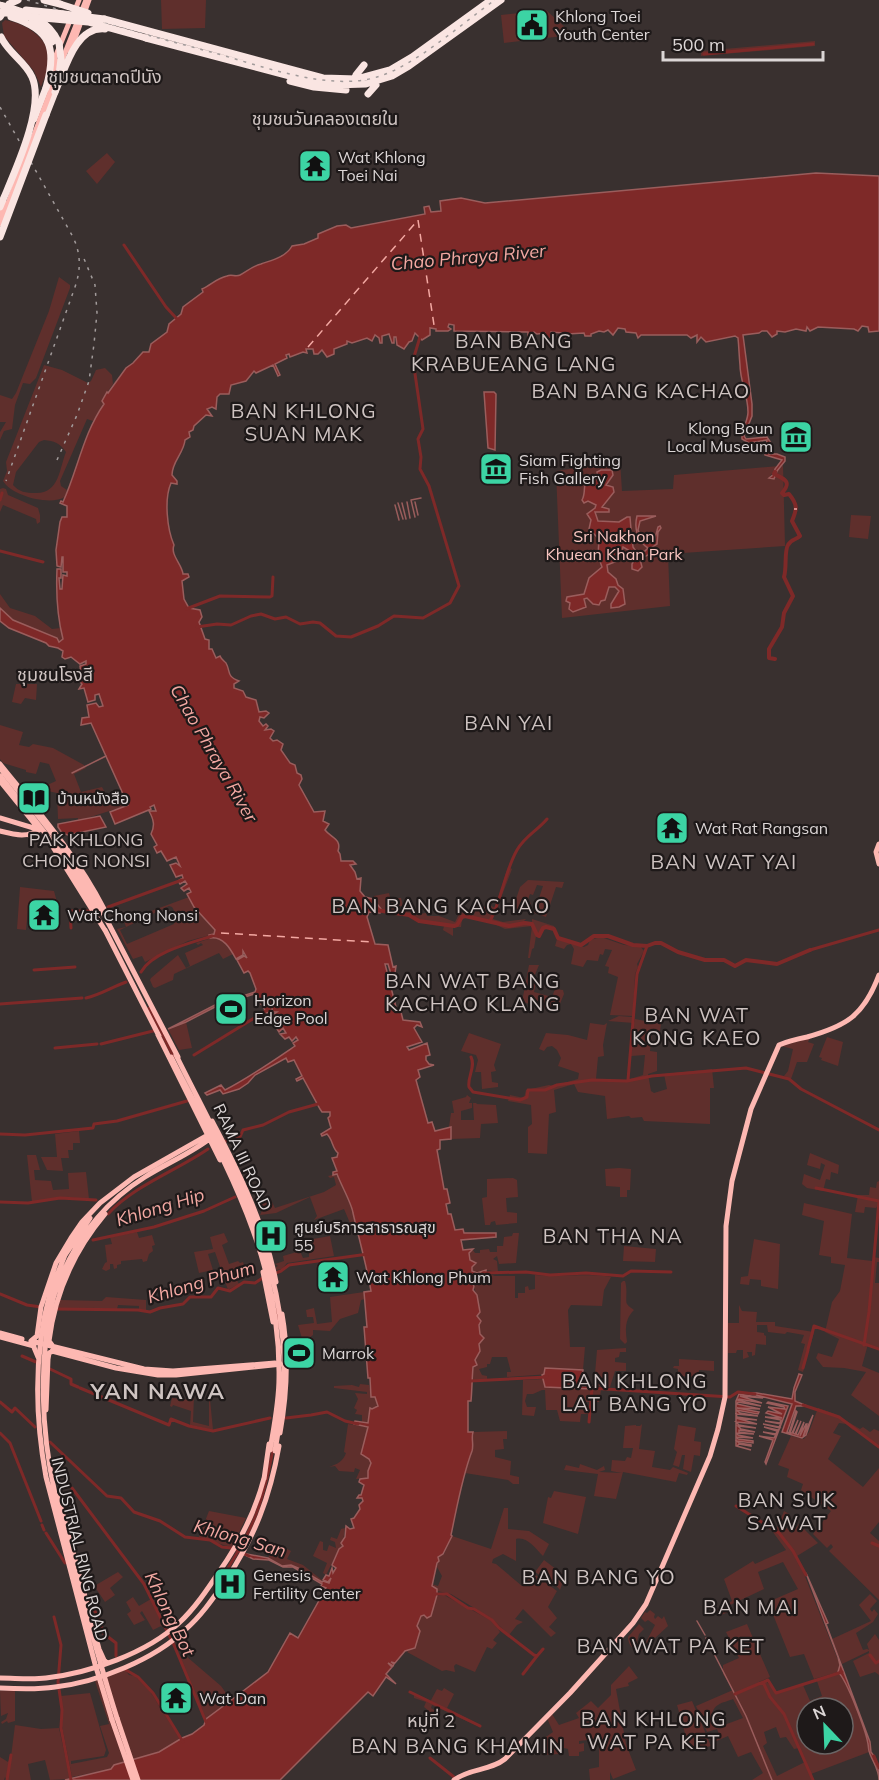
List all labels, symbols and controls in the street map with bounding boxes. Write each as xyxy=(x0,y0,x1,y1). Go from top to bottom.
place label: Khlong Toei Youth Center xyxy=(554,6,650,44)
public building icon: Khlong Toei Youth Center xyxy=(514,7,550,43)
scale bar xyxy=(663,24,824,62)
text: 500 m xyxy=(672,33,725,56)
district label: ชุมชนตลาดปีนัง xyxy=(48,65,162,88)
district label: ชุมชนวันคลองเตยใน xyxy=(252,107,398,130)
place label: Wat Khlong Toei Nai xyxy=(338,147,426,185)
temple icon: Wat Khlong Toei Nai xyxy=(297,148,333,184)
water label: Chao Phraya River xyxy=(390,239,548,275)
district label: BAN BANG KRABUEANG LANG xyxy=(411,328,617,376)
district label: BAN BANG KACHAO xyxy=(531,378,751,403)
district label: BAN KHLONG SUAN MAK xyxy=(231,398,377,446)
place label: Klong Boun Local Museum xyxy=(667,418,773,456)
museum icon: Klong Boun Local Museum xyxy=(778,419,814,455)
place label: Siam Fighting Fish Gallery xyxy=(519,450,621,488)
museum icon: Siam Fighting Fish Gallery xyxy=(478,451,514,487)
park label: Sri Nakhon Khuean Khan Park xyxy=(546,526,683,564)
district label: ชุมชนโรงสี xyxy=(17,663,93,686)
water label: Chao Phraya River xyxy=(165,680,264,827)
district label: BAN YAI xyxy=(464,710,554,735)
library icon: บ้านหนังสือ xyxy=(16,780,52,816)
place label: บ้านหนังสือ xyxy=(57,788,129,808)
temple icon: Wat Rat Rangsan xyxy=(654,810,690,846)
place label: Wat Rat Rangsan xyxy=(695,818,828,838)
district label: PAK KHLONG CHONG NONSI xyxy=(22,828,150,872)
district label: BAN WAT YAI xyxy=(650,849,798,874)
district label: BAN BANG KACHAO xyxy=(331,893,551,918)
temple icon: Wat Chong Nonsi xyxy=(26,897,62,933)
place label: Wat Chong Nonsi xyxy=(67,905,198,925)
district label: BAN WAT BANG KACHAO KLANG xyxy=(385,968,561,1016)
place label: Horizon Edge Pool xyxy=(254,990,328,1028)
sports icon: Horizon Edge Pool xyxy=(213,991,249,1027)
district label: BAN WAT KONG KAEO xyxy=(632,1002,762,1050)
street label: RAMA III ROAD xyxy=(209,1100,277,1214)
water label: Khlong Hip xyxy=(113,1183,207,1231)
place label: ศูนย์บริการสาธารณสุข 55 xyxy=(294,1217,436,1255)
hospital icon: ศูนย์บริการสาธารณสุข 55 xyxy=(253,1218,289,1254)
district label: BAN THA NA xyxy=(543,1223,683,1248)
water label: Khlong Phum xyxy=(144,1256,258,1308)
temple icon: Wat Khlong Phum xyxy=(315,1259,351,1295)
place label: Wat Khlong Phum xyxy=(356,1267,491,1287)
sports icon: Marrok xyxy=(281,1335,317,1371)
place label: Marrok xyxy=(322,1343,375,1363)
district label: BAN KHLONG LAT BANG YO xyxy=(561,1368,709,1416)
district label: YAN NAWA xyxy=(89,1377,226,1405)
street label: INDUSTRIAL RING ROAD xyxy=(47,1455,113,1643)
district label: BAN SUK SAWAT xyxy=(738,1487,836,1535)
water label: Khlong San xyxy=(191,1514,289,1562)
district label: BAN BANG YO xyxy=(522,1564,676,1589)
place label: Genesis Fertility Center xyxy=(253,1565,361,1603)
hospital icon: Genesis Fertility Center xyxy=(212,1566,248,1602)
water label: Khlong Bot xyxy=(140,1568,201,1661)
district label: BAN MAI xyxy=(703,1594,799,1619)
district label: BAN WAT PA KET xyxy=(577,1633,765,1658)
temple icon: Wat Dan xyxy=(158,1680,194,1716)
place label: Wat Dan xyxy=(199,1688,266,1708)
north arrow xyxy=(795,1696,855,1756)
text: N xyxy=(810,1701,829,1724)
district label: BAN KHLONG WAT PA KET xyxy=(581,1706,727,1754)
district label: หมู่ที่ 2 xyxy=(407,1708,455,1733)
district label: BAN BANG KHAMIN xyxy=(351,1733,565,1758)

